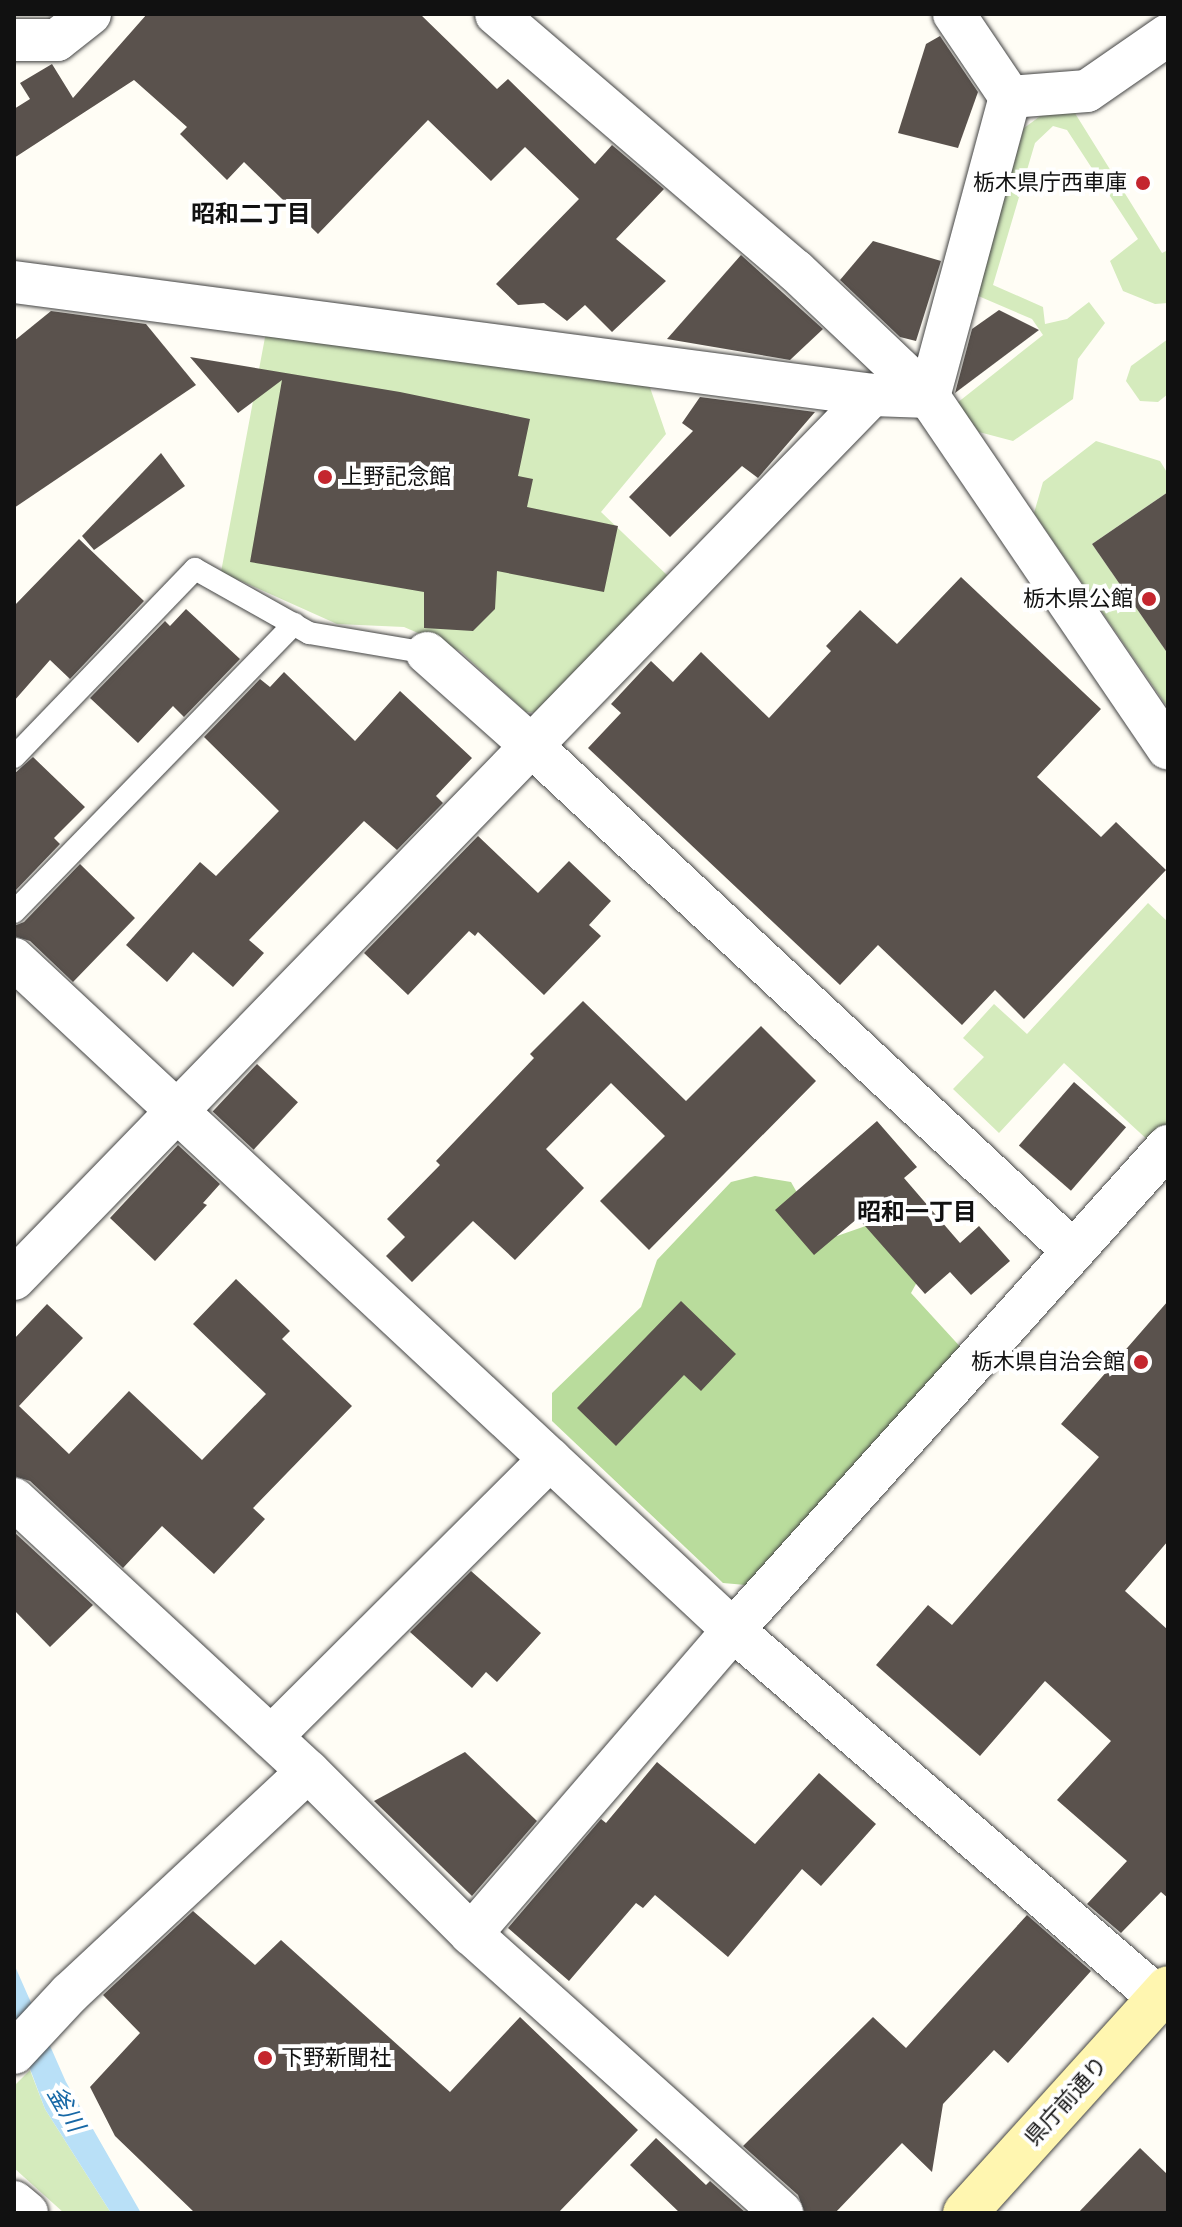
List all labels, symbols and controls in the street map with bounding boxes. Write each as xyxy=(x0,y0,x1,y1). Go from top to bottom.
place label: 栃木県庁西車庫 xyxy=(973,170,1127,196)
marker: 栃木県庁西車庫 xyxy=(1134,174,1152,192)
district label: 昭和二丁目 xyxy=(191,200,311,228)
place label: 上野記念館 xyxy=(341,464,451,490)
marker: 上野記念館 xyxy=(316,468,334,486)
place label: 栃木県公館 xyxy=(1023,586,1133,612)
marker: 栃木県公館 xyxy=(1140,590,1158,608)
district label: 昭和一丁目 xyxy=(857,1198,977,1226)
place label: 栃木県自治会館 xyxy=(971,1349,1125,1375)
marker: 栃木県自治会館 xyxy=(1132,1353,1150,1371)
place label: 下野新聞社 xyxy=(281,2045,391,2071)
marker: 下野新聞社 xyxy=(256,2049,274,2067)
street label: 県庁前通り xyxy=(1019,2051,1113,2151)
water label: 釜川 xyxy=(42,2081,90,2137)

